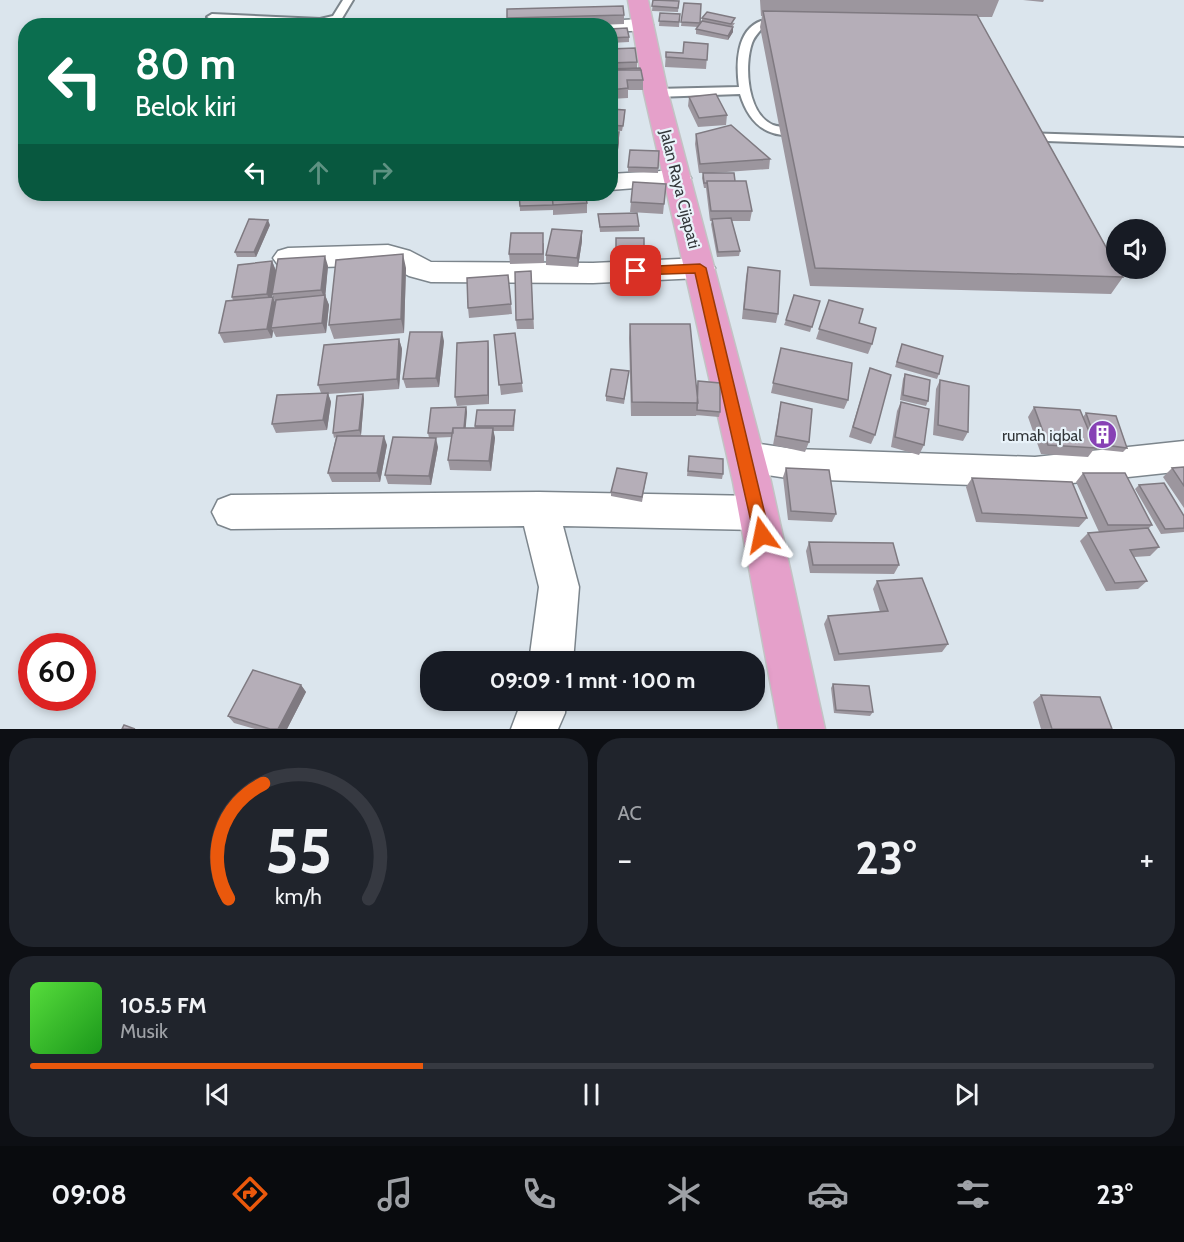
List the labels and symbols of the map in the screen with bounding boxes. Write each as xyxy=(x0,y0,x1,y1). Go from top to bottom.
street label: Jalan Raya Cijapati xyxy=(656,127,704,250)
pin xyxy=(610,245,661,296)
building icon: rumah iqbal xyxy=(1087,419,1119,451)
place label: rumah iqbal xyxy=(1002,426,1082,445)
position arrow xyxy=(730,503,794,567)
speed limit sign: 60 xyxy=(18,633,96,711)

